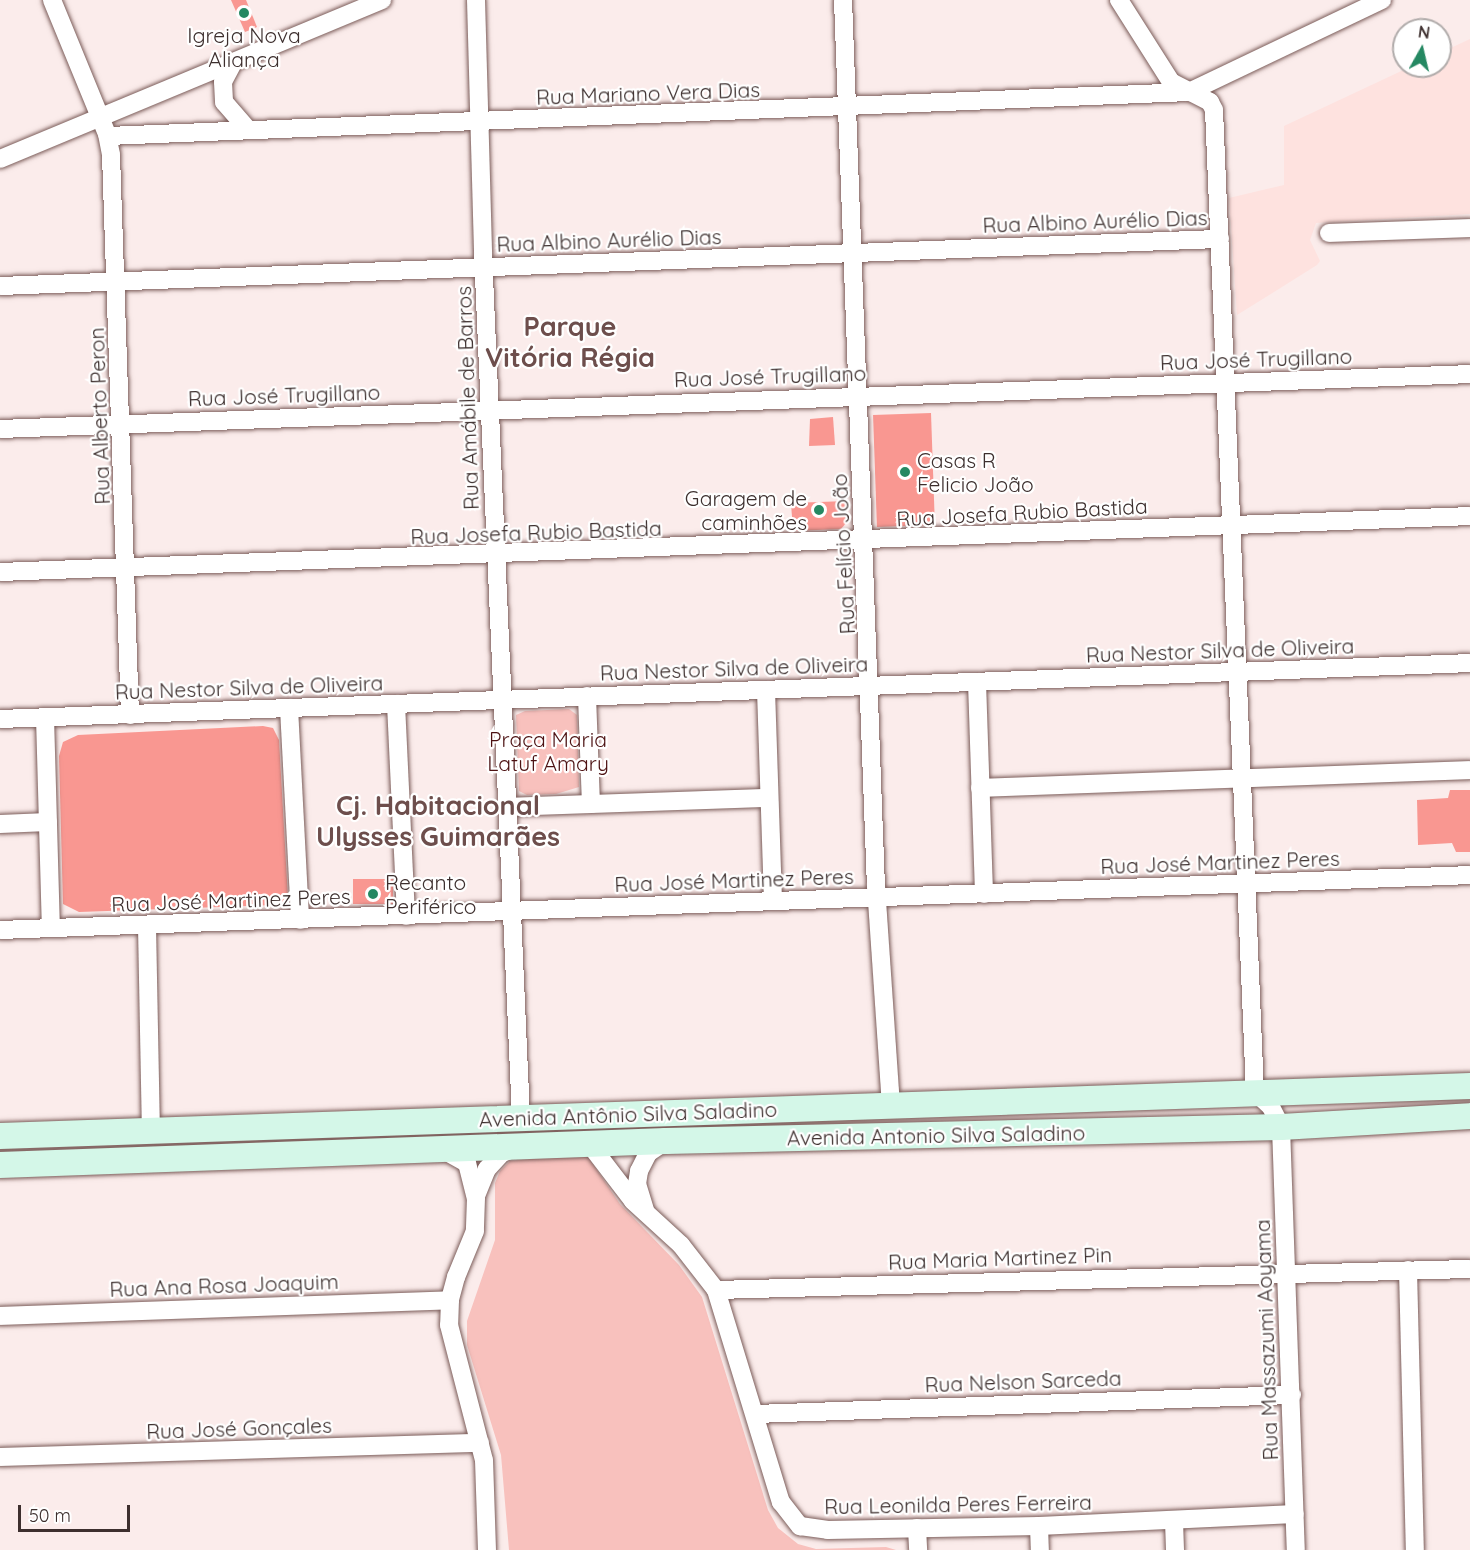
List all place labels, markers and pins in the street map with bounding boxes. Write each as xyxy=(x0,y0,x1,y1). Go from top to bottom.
marker: Igreja Nova Aliança xyxy=(237,6,251,20)
place label: Igreja Nova Aliança xyxy=(187,22,301,72)
place label: Casas R Felicio João xyxy=(917,447,1034,497)
marker: Casas R Felicio João xyxy=(898,465,912,479)
place label: Garagem de caminhões xyxy=(685,485,807,535)
marker: Garagem de caminhões xyxy=(812,503,826,517)
place label: Recanto Periférico xyxy=(385,869,477,919)
marker: Recanto Periférico xyxy=(366,887,380,901)

